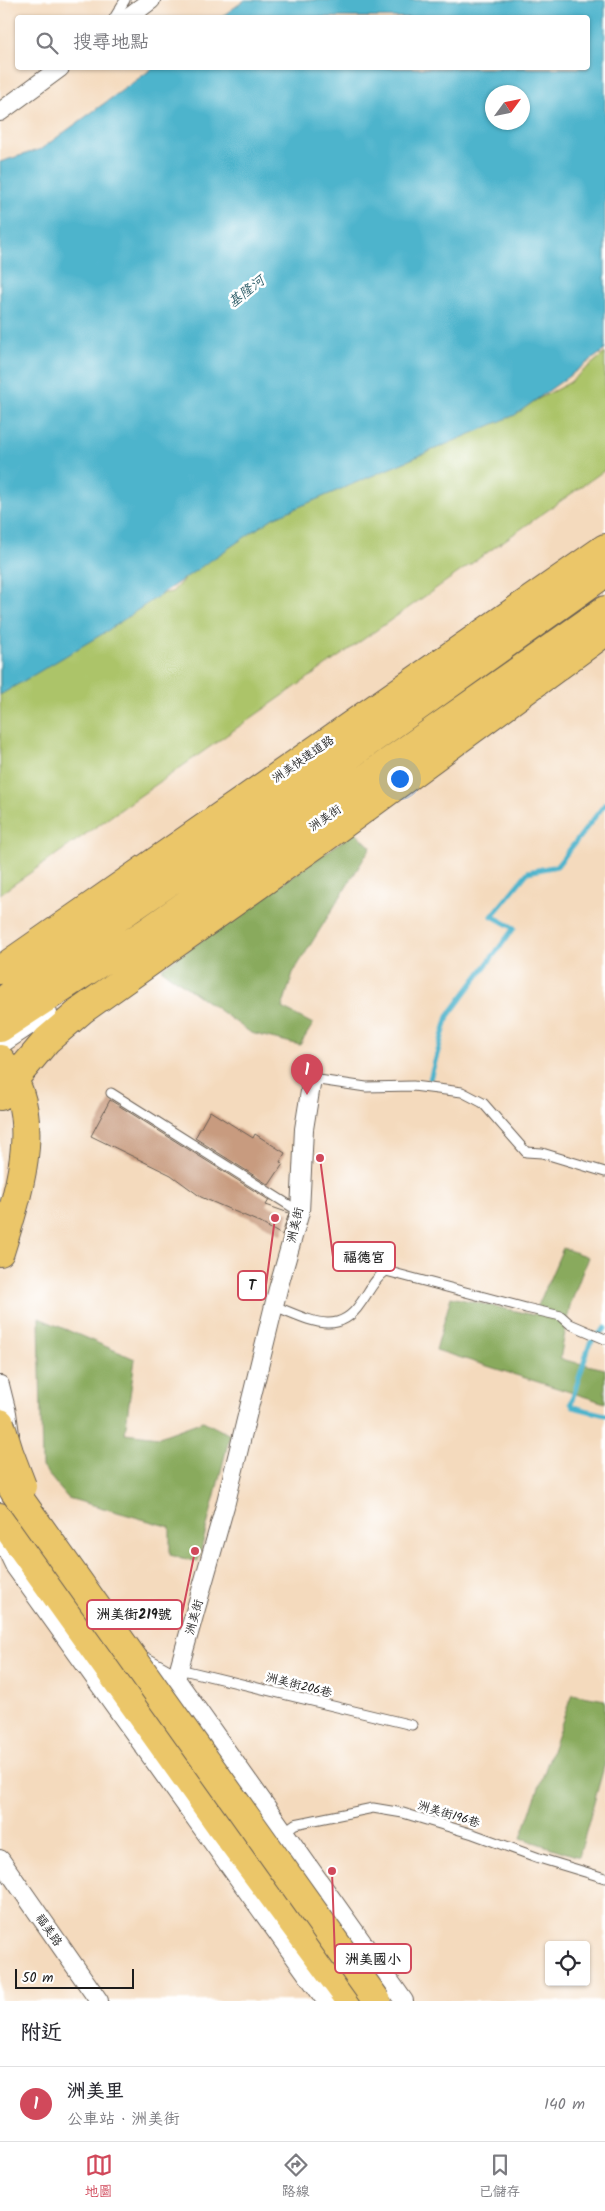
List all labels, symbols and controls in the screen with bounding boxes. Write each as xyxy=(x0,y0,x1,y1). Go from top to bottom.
search box xyxy=(15,15,590,70)
text: 搜尋地點 xyxy=(73,28,149,58)
icon: search xyxy=(33,29,61,57)
north arrow xyxy=(485,85,530,130)
water label: 基隆河 xyxy=(223,269,272,313)
street label: 洲美快速道路 xyxy=(268,731,338,788)
your location xyxy=(387,766,413,792)
street label: 洲美街 xyxy=(305,800,345,837)
pin: 1 xyxy=(291,1054,323,1095)
street label: 洲美街 xyxy=(282,1205,309,1245)
callout: 福德宮 xyxy=(333,1242,395,1271)
text: 福德宮 xyxy=(343,1247,385,1269)
callout: T xyxy=(238,1271,266,1300)
text: T xyxy=(248,1275,257,1297)
street label: 洲美街 xyxy=(180,1597,209,1637)
callout: 洲美街219號 xyxy=(87,1600,182,1629)
text: 洲美街219號 xyxy=(96,1604,172,1626)
street label: 洲美街206巷 xyxy=(264,1668,334,1703)
street label: 洲美街196巷 xyxy=(415,1796,482,1833)
street label: 福美路 xyxy=(30,1910,67,1950)
map controls xyxy=(545,1941,590,1986)
button: locate xyxy=(545,1941,590,1986)
callout: 洲美國小 xyxy=(335,1944,411,1973)
text: 洲美國小 xyxy=(345,1949,401,1971)
scale bar xyxy=(15,1966,134,1989)
text: 50 m xyxy=(22,1967,53,1989)
text: 附近 xyxy=(20,2017,62,2050)
text: 洲美里 xyxy=(67,2077,124,2107)
text: 1 xyxy=(34,2092,38,2117)
text: 140 m xyxy=(544,2092,585,2117)
text: 公車站 · 洲美街 xyxy=(67,2107,180,2132)
tab: 地圖 xyxy=(85,2151,113,2203)
tab: 路線 xyxy=(282,2151,310,2203)
tab: 已儲存 xyxy=(479,2151,521,2203)

